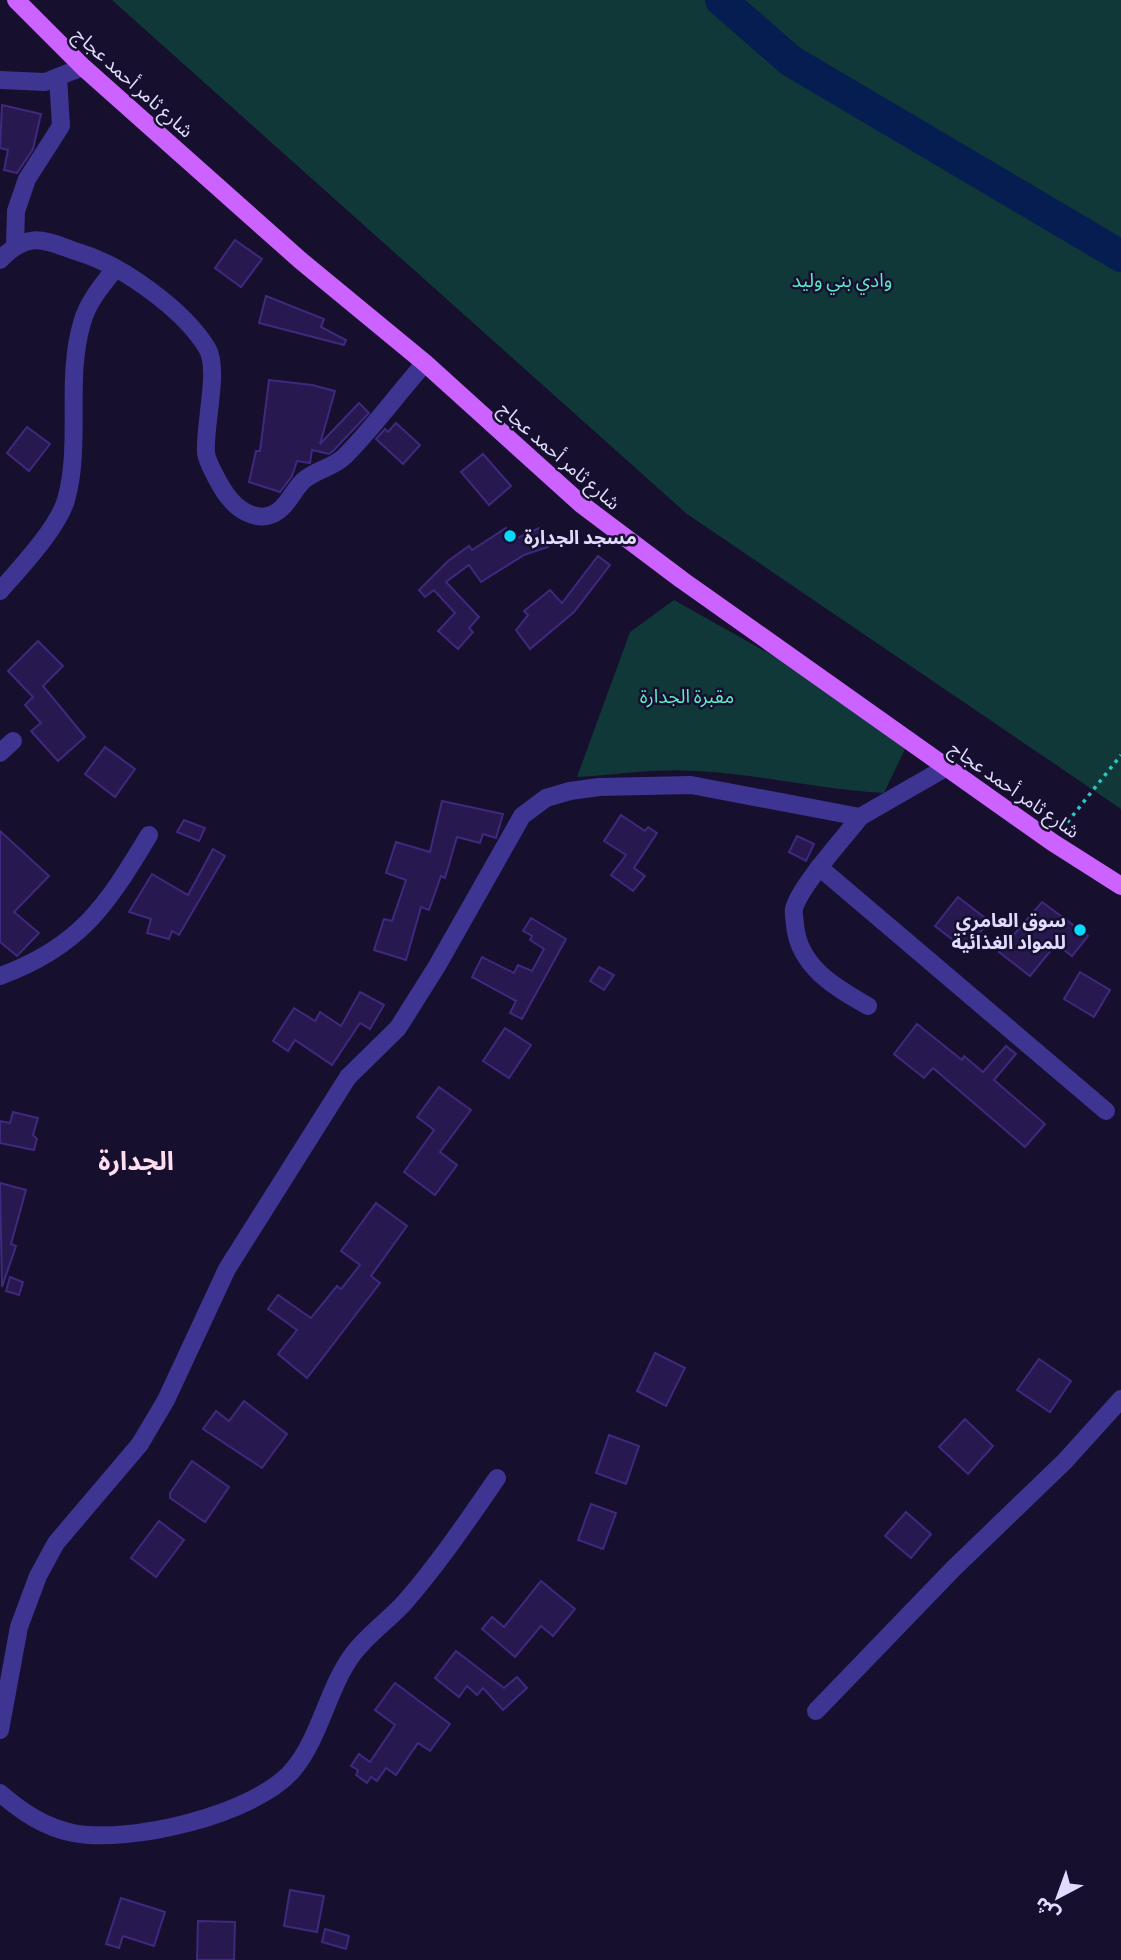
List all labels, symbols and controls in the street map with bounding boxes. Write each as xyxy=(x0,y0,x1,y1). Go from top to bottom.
street label: شارع ثامر أحمد عجاج xyxy=(67,22,199,144)
park label: وادي بني وليد xyxy=(792,268,892,295)
street label: شارع ثامر أحمد عجاج xyxy=(493,396,625,516)
place label: مسجد الجدارة xyxy=(524,525,637,549)
marker: مسجد الجدارة xyxy=(502,528,518,544)
park label: مقبرة الجدارة xyxy=(640,684,734,708)
street label: شارع ثامر أحمد عجاج xyxy=(944,736,1084,845)
place label: سوق العامري للمواد الغذائية xyxy=(951,908,1066,953)
marker: سوق العامري للمواد الغذائية xyxy=(1072,922,1088,938)
district label: الجدارة xyxy=(98,1144,174,1176)
north arrow xyxy=(1023,1862,1093,1932)
text: ش xyxy=(1029,1893,1064,1927)

